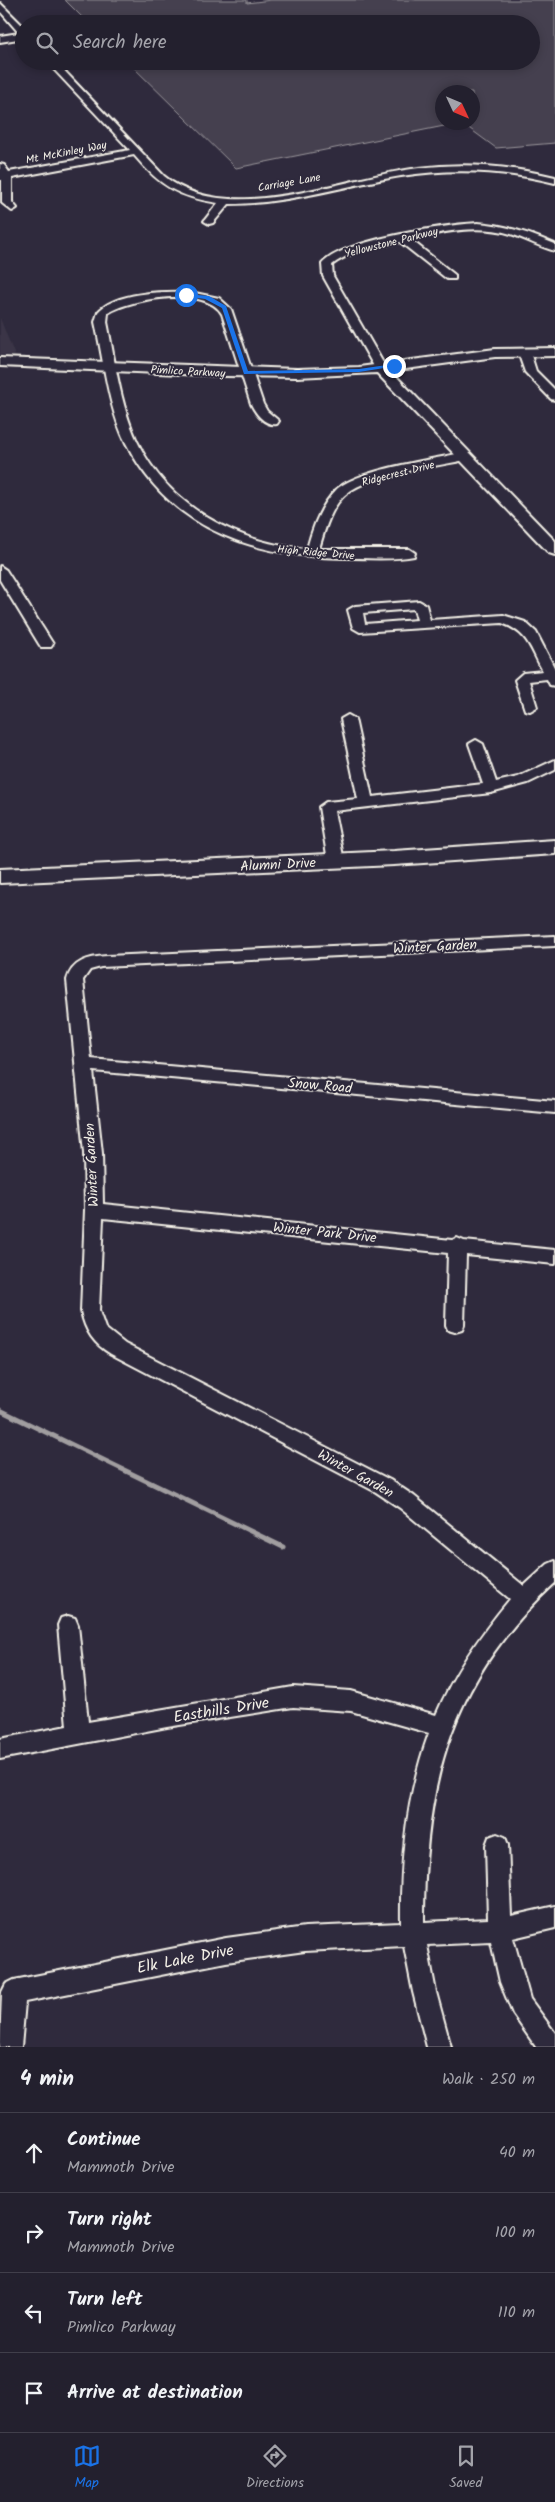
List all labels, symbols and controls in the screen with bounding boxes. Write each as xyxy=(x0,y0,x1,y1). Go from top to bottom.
search box xyxy=(15,15,540,70)
text: Search here xyxy=(73,28,167,58)
icon: search xyxy=(33,29,61,57)
north arrow xyxy=(435,85,480,130)
street label: Mt McKinley Way xyxy=(24,136,109,170)
street label: Carriage Lane xyxy=(256,169,322,197)
street label: Yellowstone Parkway xyxy=(343,222,441,263)
route start xyxy=(175,284,198,307)
route end xyxy=(383,355,406,378)
street label: Pimlico Parkway xyxy=(150,361,227,383)
street label: Ridgecrest Drive xyxy=(360,456,437,492)
street label: High Ridge Drive xyxy=(276,541,355,565)
street label: Alumni Drive xyxy=(240,852,317,878)
street label: Winter Garden xyxy=(392,934,478,960)
street label: Snow Road xyxy=(287,1072,354,1100)
street label: Winter Garden xyxy=(79,1122,105,1208)
street label: Winter Park Drive xyxy=(272,1217,378,1249)
street label: Winter Garden xyxy=(313,1444,398,1504)
street label: Easthills Drive xyxy=(172,1691,271,1730)
street label: Elk Lake Drive xyxy=(135,1938,236,1981)
text: 4 min xyxy=(20,2063,74,2096)
text: Walk · 250 m xyxy=(442,2067,535,2092)
text: Continue xyxy=(67,2125,140,2155)
icon: ahead xyxy=(20,2139,48,2167)
text: 40 m xyxy=(499,2140,535,2165)
text: Mammoth Drive xyxy=(67,2155,174,2180)
text: Turn right xyxy=(67,2205,152,2235)
icon: right xyxy=(20,2219,48,2247)
text: 100 m xyxy=(495,2220,535,2245)
text: Mammoth Drive xyxy=(67,2235,174,2260)
text: Turn left xyxy=(67,2285,142,2315)
icon: left xyxy=(20,2299,48,2327)
text: 110 m xyxy=(498,2300,535,2325)
text: Pimlico Parkway xyxy=(67,2315,176,2340)
text: Arrive at destination xyxy=(67,2378,243,2408)
icon: arrive xyxy=(20,2379,48,2407)
tab: Map xyxy=(73,2442,101,2494)
tab: Directions xyxy=(246,2442,304,2494)
tab: Saved xyxy=(449,2442,482,2494)

